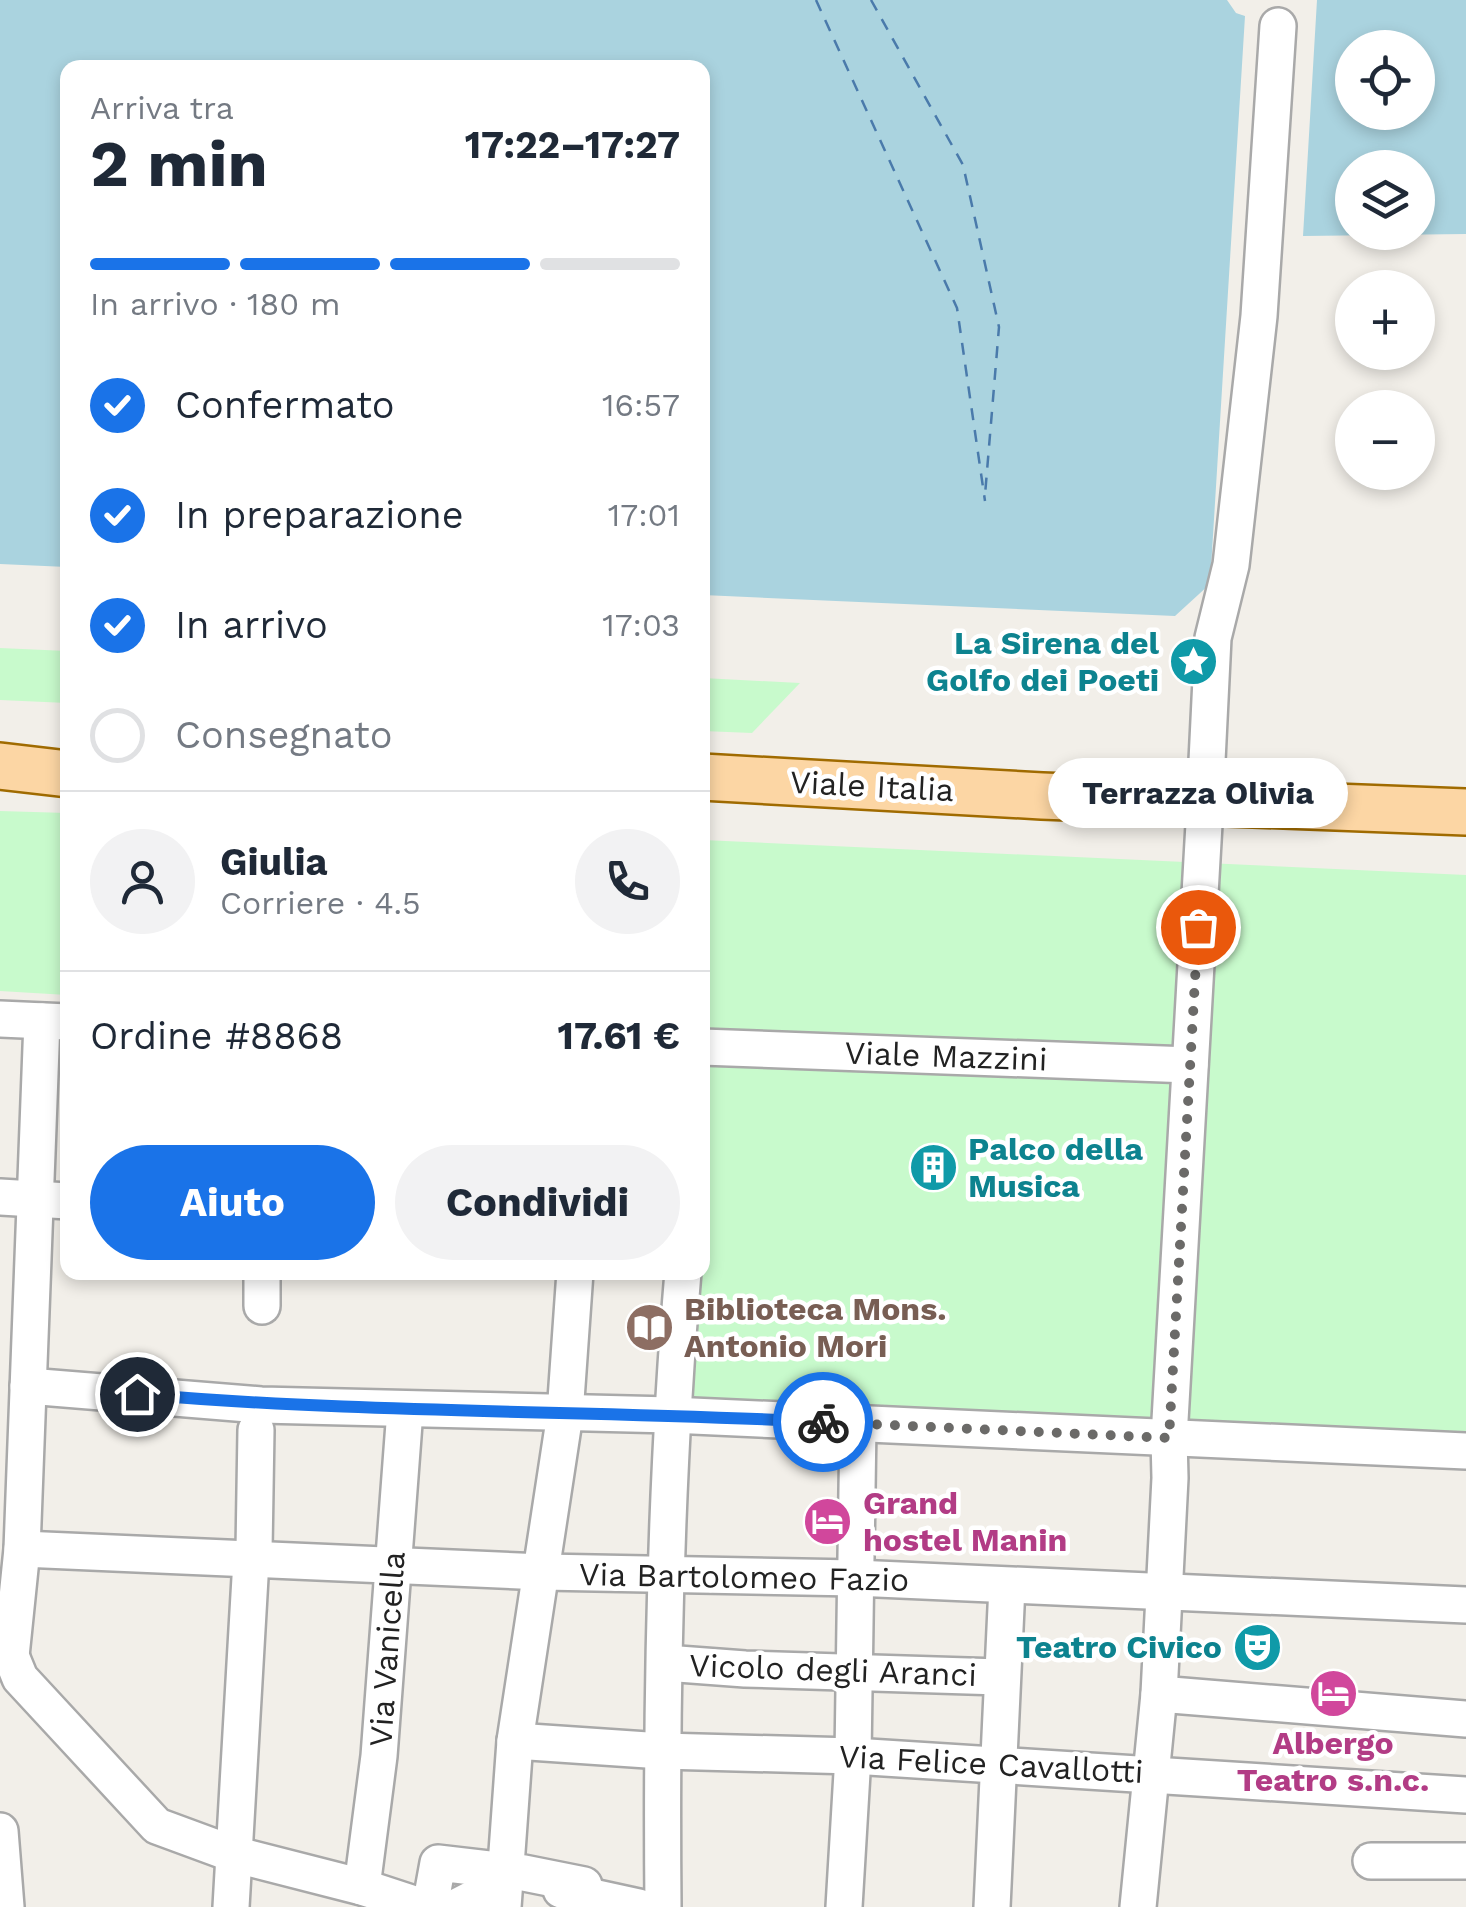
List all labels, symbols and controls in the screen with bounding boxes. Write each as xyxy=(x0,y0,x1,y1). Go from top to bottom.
map controls xyxy=(1335,30,1435,490)
button: locate xyxy=(1335,30,1435,130)
text: Arriva tra xyxy=(90,89,234,127)
text: 17:22–17:27 xyxy=(465,123,680,167)
text: 2 min xyxy=(90,126,268,202)
button: layers xyxy=(1335,150,1435,250)
button: + xyxy=(1335,270,1435,370)
text: In arrivo · 180 m xyxy=(90,285,341,323)
icon: check xyxy=(90,378,145,433)
text: Confermato xyxy=(175,383,395,427)
text: 16:57 xyxy=(602,386,680,424)
button: − xyxy=(1335,390,1435,490)
icon: check xyxy=(90,488,145,543)
text: In preparazione xyxy=(175,493,464,537)
text: 17:01 xyxy=(608,496,680,534)
icon: check xyxy=(90,598,145,653)
text: In arrivo xyxy=(175,603,328,647)
text: 17:03 xyxy=(602,606,680,644)
place label: La Sirena del Golfo dei Poeti xyxy=(926,624,1160,699)
place icon: La Sirena del Golfo dei Poeti xyxy=(1168,635,1220,687)
text: Consegnato xyxy=(175,713,393,757)
callout: Terrazza Olivia xyxy=(1048,757,1348,827)
street label: Viale Italia xyxy=(789,763,955,809)
text: Terrazza Olivia xyxy=(1082,774,1314,812)
button: person xyxy=(90,829,195,934)
button: phone xyxy=(575,829,680,934)
text: Giulia xyxy=(220,840,328,884)
text: Corriere · 4.5 xyxy=(220,884,421,922)
pin xyxy=(1156,885,1241,970)
icon: bag xyxy=(1171,900,1226,955)
text: Ordine #8868 xyxy=(90,1014,343,1058)
text: 17.61 € xyxy=(558,1014,680,1058)
street label: Viale Mazzini xyxy=(844,1033,1048,1079)
place label: Palco della Musica xyxy=(968,1130,1144,1205)
building icon: Palco della Musica xyxy=(907,1141,959,1193)
button: Aiuto xyxy=(90,1145,375,1260)
button: Condividi xyxy=(395,1145,680,1260)
place label: Biblioteca Mons. Antonio Mori xyxy=(684,1290,947,1365)
library icon: Biblioteca Mons. Antonio Mori xyxy=(623,1301,675,1353)
pin xyxy=(95,1352,180,1437)
icon: home xyxy=(110,1367,165,1422)
courier xyxy=(773,1372,873,1472)
icon: bike xyxy=(796,1395,851,1450)
place label: Grand hostel Manin xyxy=(863,1484,1067,1559)
hotel icon: Grand hostel Manin xyxy=(802,1495,854,1547)
street label: Via Vanicella xyxy=(361,1550,413,1748)
street label: Via Bartolomeo Fazio xyxy=(579,1555,909,1599)
theatre icon: Teatro Civico xyxy=(1231,1621,1283,1673)
place label: Teatro Civico xyxy=(1016,1628,1222,1666)
street label: Vicolo degli Aranci xyxy=(689,1646,977,1694)
hotel icon: Albergo Teatro s.n.c. xyxy=(1307,1667,1359,1719)
place label: Albergo Teatro s.n.c. xyxy=(1237,1724,1429,1799)
street label: Via Felice Cavallotti xyxy=(838,1737,1144,1791)

